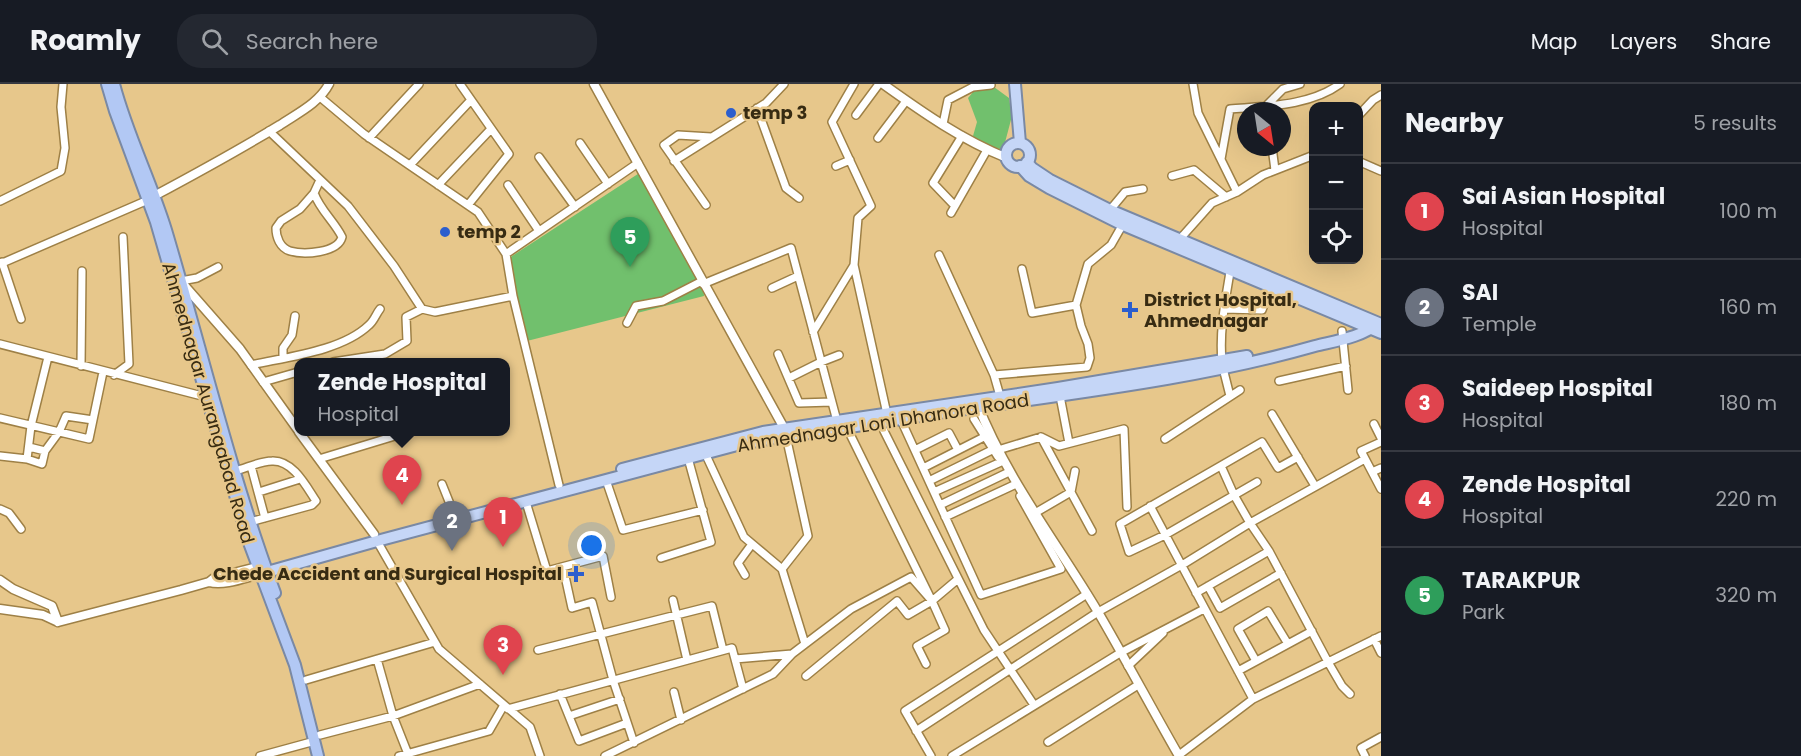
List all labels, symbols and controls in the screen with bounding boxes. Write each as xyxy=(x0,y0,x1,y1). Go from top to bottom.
search box xyxy=(177,14,597,68)
text: Roamly xyxy=(30,21,141,60)
icon: search xyxy=(198,25,231,58)
text: Search here xyxy=(246,26,378,57)
text: Map xyxy=(1531,27,1577,56)
text: Layers xyxy=(1610,27,1677,56)
text: Share xyxy=(1710,27,1771,56)
place label: temp 3 xyxy=(743,100,807,125)
north arrow xyxy=(1237,102,1291,156)
map controls xyxy=(1309,102,1363,264)
button: + xyxy=(1309,102,1363,156)
text: Nearby xyxy=(1405,105,1503,141)
marker: temp 3 xyxy=(724,106,738,120)
text: 5 results xyxy=(1693,109,1777,137)
button: − xyxy=(1309,156,1363,210)
text: Sai Asian Hospital xyxy=(1462,181,1665,212)
text: 1 xyxy=(1421,197,1428,225)
text: 100 m xyxy=(1720,197,1777,225)
button: locate xyxy=(1309,210,1363,264)
text: Hospital xyxy=(1462,214,1543,242)
pin: 5 xyxy=(610,218,650,267)
place label: temp 2 xyxy=(457,219,521,244)
marker: temp 2 xyxy=(438,225,452,239)
street label: Ahmednagar Aurangabad Road xyxy=(156,259,261,546)
text: SAI xyxy=(1462,277,1498,308)
place label: District Hospital, Ahmednagar xyxy=(1144,287,1297,333)
text: 2 xyxy=(1419,293,1430,321)
text: 160 m xyxy=(1719,293,1777,321)
marker: District Hospital, Ahmednagar xyxy=(1121,301,1139,319)
text: Temple xyxy=(1462,310,1537,338)
popup xyxy=(294,358,510,436)
text: Zende Hospital xyxy=(318,367,486,398)
text: Saideep Hospital xyxy=(1462,373,1653,404)
street label: Ahmednagar Loni Dhanora Road xyxy=(735,387,1031,458)
text: 3 xyxy=(1418,389,1431,417)
text: 180 m xyxy=(1719,389,1777,417)
text: Hospital xyxy=(318,400,399,428)
text: Hospital xyxy=(1462,406,1543,434)
pin: 4 xyxy=(382,456,422,505)
text: Zende Hospital xyxy=(1462,469,1631,500)
text: 4 xyxy=(1418,485,1431,513)
text: 220 m xyxy=(1716,485,1777,513)
pin: 1 xyxy=(484,498,522,547)
pin: 2 xyxy=(432,502,472,551)
text: Hospital xyxy=(1462,502,1543,530)
your location xyxy=(577,531,606,560)
place label: Chede Accident and Surgical Hospital xyxy=(213,561,562,586)
marker: Chede Accident and Surgical Hospital xyxy=(567,565,585,583)
text: TARAKPUR xyxy=(1462,565,1581,596)
text: 5 xyxy=(1418,581,1431,609)
text: 320 m xyxy=(1715,581,1777,609)
text: Park xyxy=(1462,598,1505,626)
pin: 3 xyxy=(484,626,522,675)

